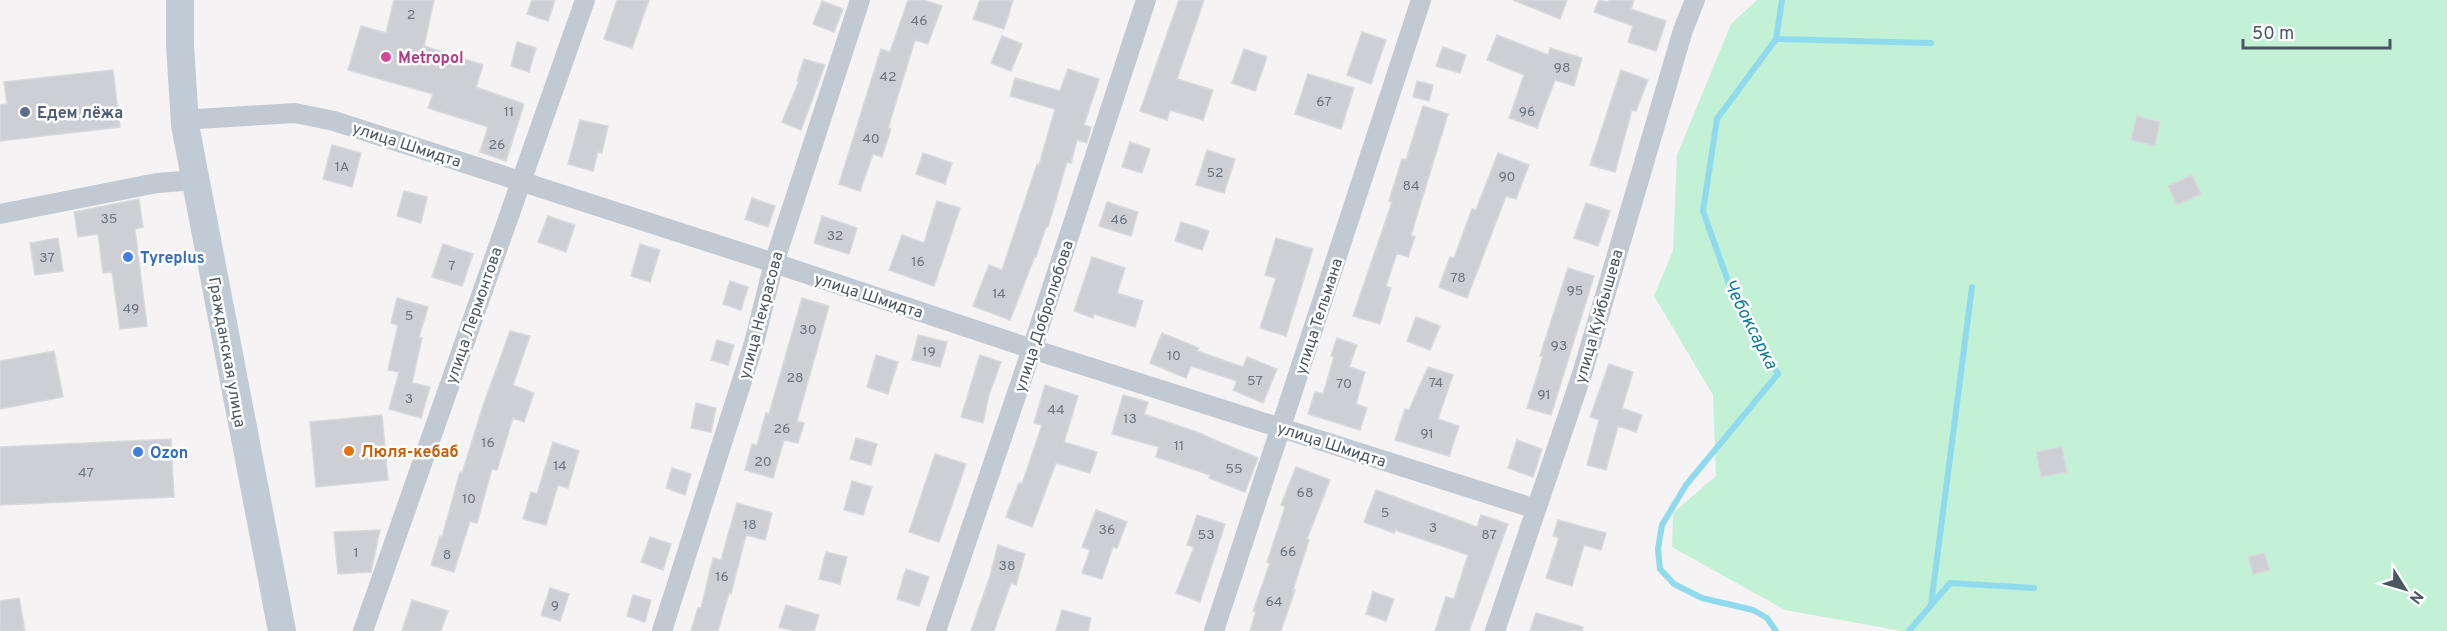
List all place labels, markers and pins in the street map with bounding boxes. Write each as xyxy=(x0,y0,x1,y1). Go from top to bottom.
place label: Metropol xyxy=(398,49,464,69)
marker: Metropol xyxy=(379,50,393,64)
place label: Едем лёжа xyxy=(37,104,123,124)
marker: Едем лёжа xyxy=(18,105,32,119)
place label: Tyreplus xyxy=(140,249,205,269)
marker: Tyreplus xyxy=(121,250,135,264)
place label: Люля-кебаб xyxy=(361,443,459,463)
place label: Ozon xyxy=(150,444,188,464)
marker: Люля-кебаб xyxy=(342,444,356,458)
marker: Ozon xyxy=(131,445,145,459)

